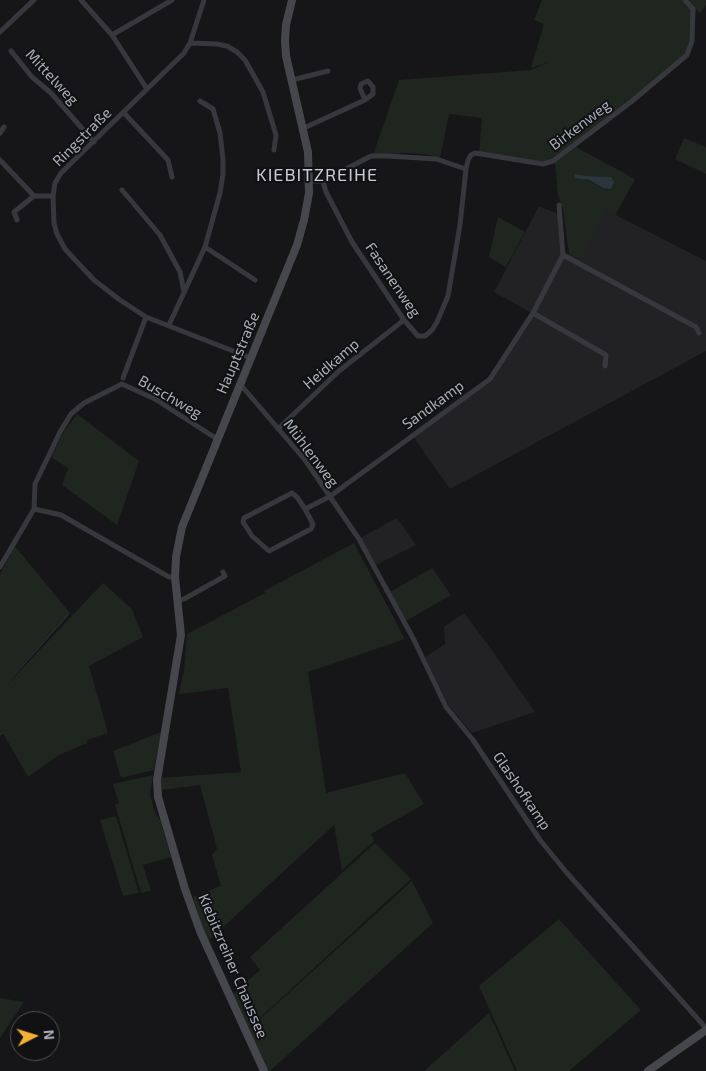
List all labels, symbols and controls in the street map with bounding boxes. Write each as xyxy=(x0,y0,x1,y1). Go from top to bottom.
street label: Mittelweg xyxy=(22,46,82,108)
street label: Birkenweg xyxy=(546,96,614,154)
street label: Ringstraße xyxy=(49,104,115,170)
district label: KIEBITZREIHE xyxy=(255,164,379,186)
street label: Fasanenweg xyxy=(361,239,425,321)
street label: Hauptstraße xyxy=(213,309,263,397)
street label: Heidkamp xyxy=(299,335,363,393)
street label: Buschweg xyxy=(135,372,205,422)
street label: Sandkamp xyxy=(399,377,467,433)
street label: Mühlenweg xyxy=(280,415,342,491)
street label: Glashofkamp xyxy=(489,749,555,833)
street label: Kiebitzreiher Chaussee xyxy=(194,891,272,1041)
north arrow xyxy=(10,1011,60,1061)
text: N xyxy=(41,1029,58,1041)

